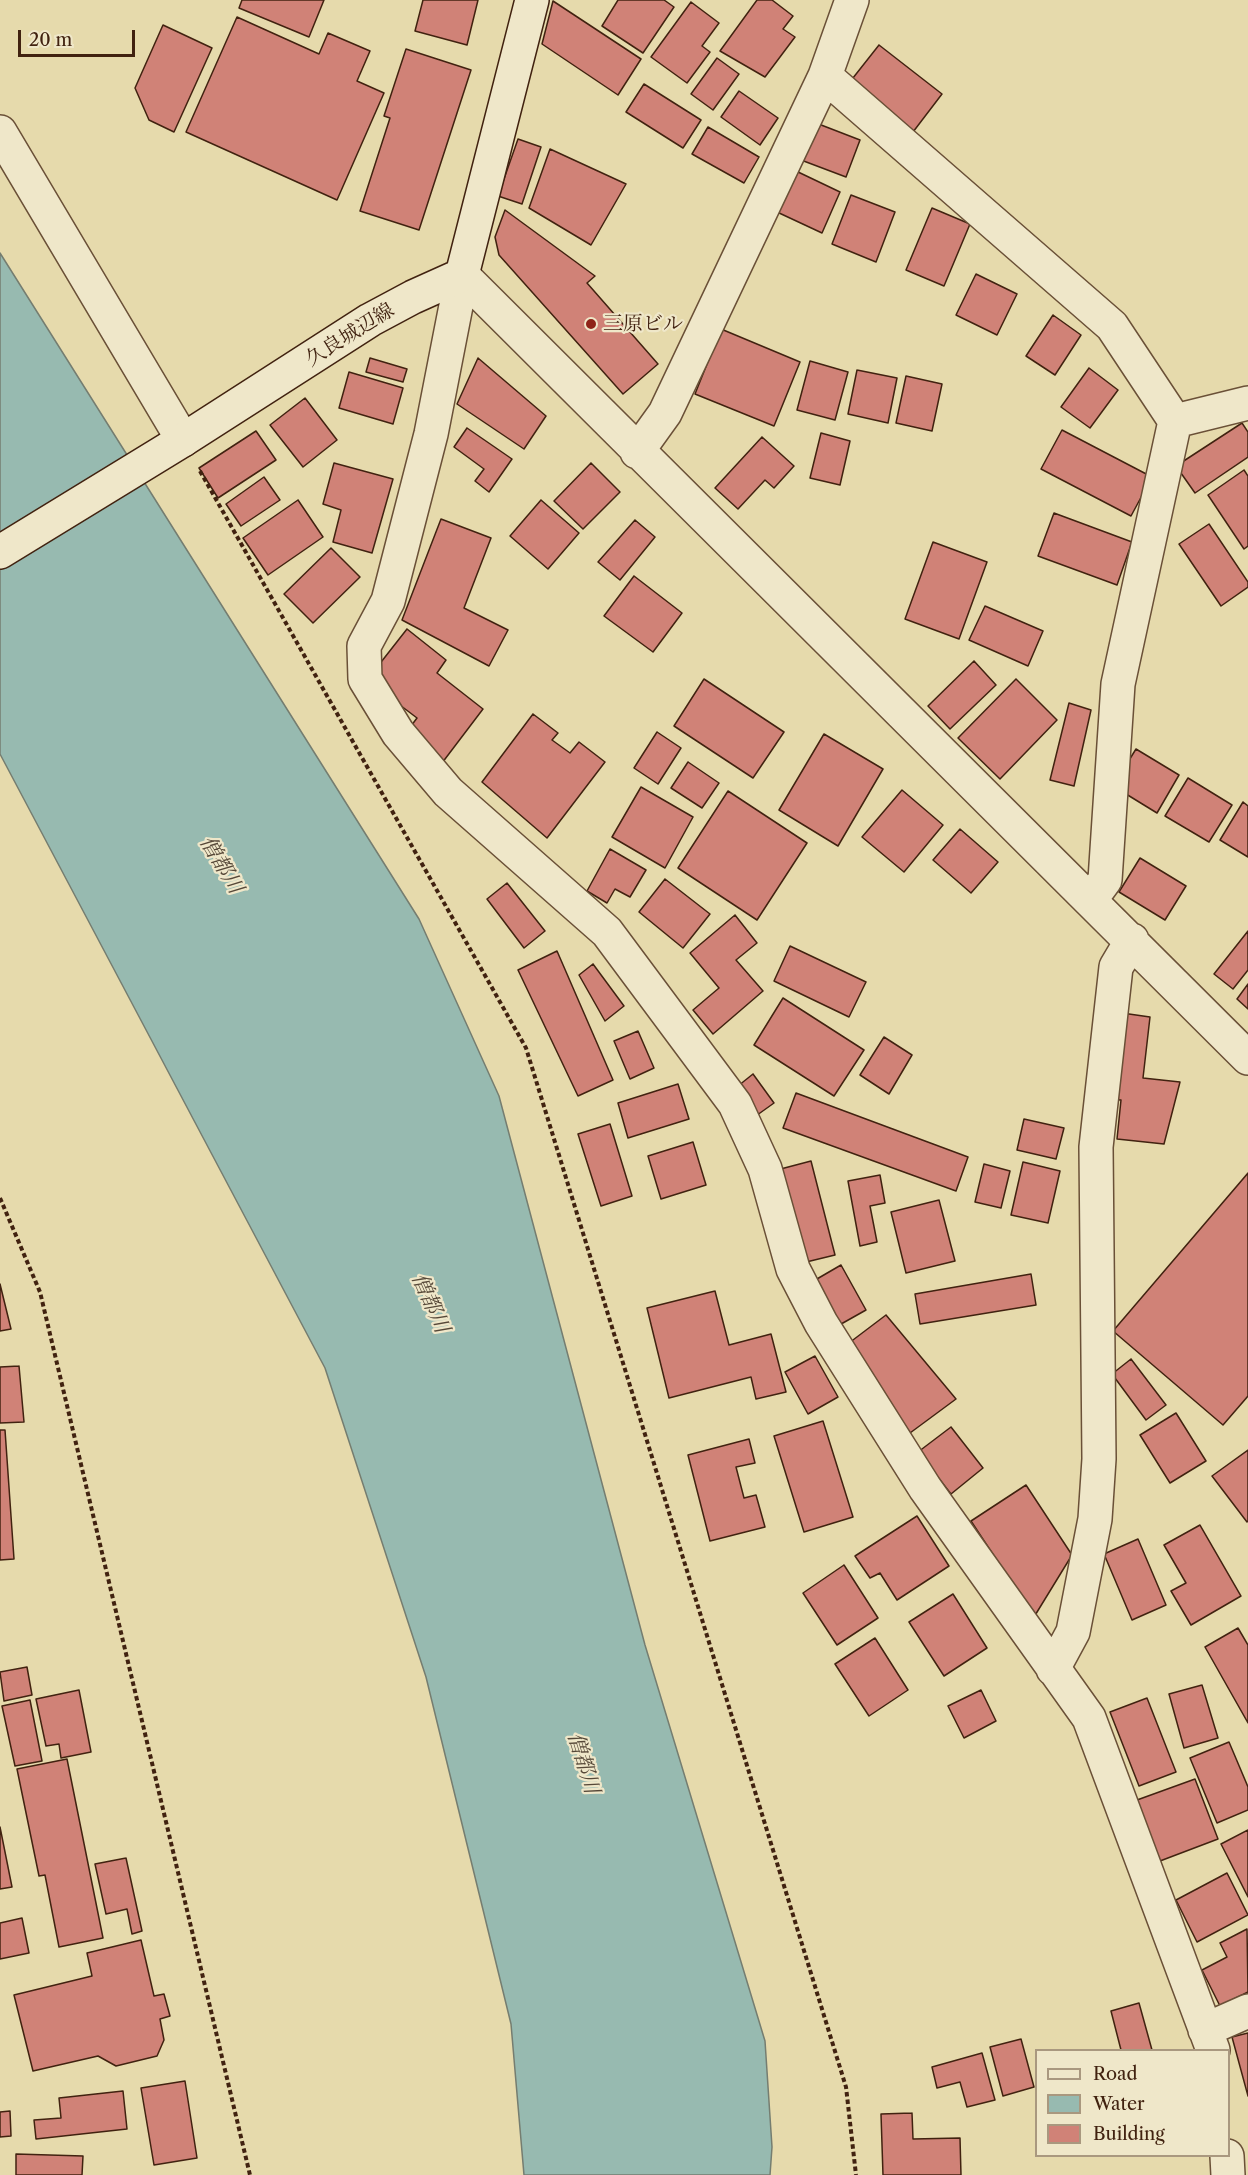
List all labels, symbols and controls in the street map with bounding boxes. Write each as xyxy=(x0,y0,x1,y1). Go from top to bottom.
scale bar xyxy=(21,18,138,56)
text: 20 m xyxy=(29,29,72,51)
street label: 久良城辺線 xyxy=(301,298,399,372)
place label: 三原ビル xyxy=(603,312,683,336)
marker: 三原ビル xyxy=(584,317,598,331)
water label: 僧都川 xyxy=(194,832,248,898)
water label: 僧都川 xyxy=(406,1269,454,1337)
water label: 僧都川 xyxy=(562,1729,604,1797)
legend xyxy=(1035,2049,1230,2157)
text: Road xyxy=(1093,2063,1138,2085)
text: Water xyxy=(1093,2093,1145,2115)
text: Building xyxy=(1093,2123,1165,2145)

